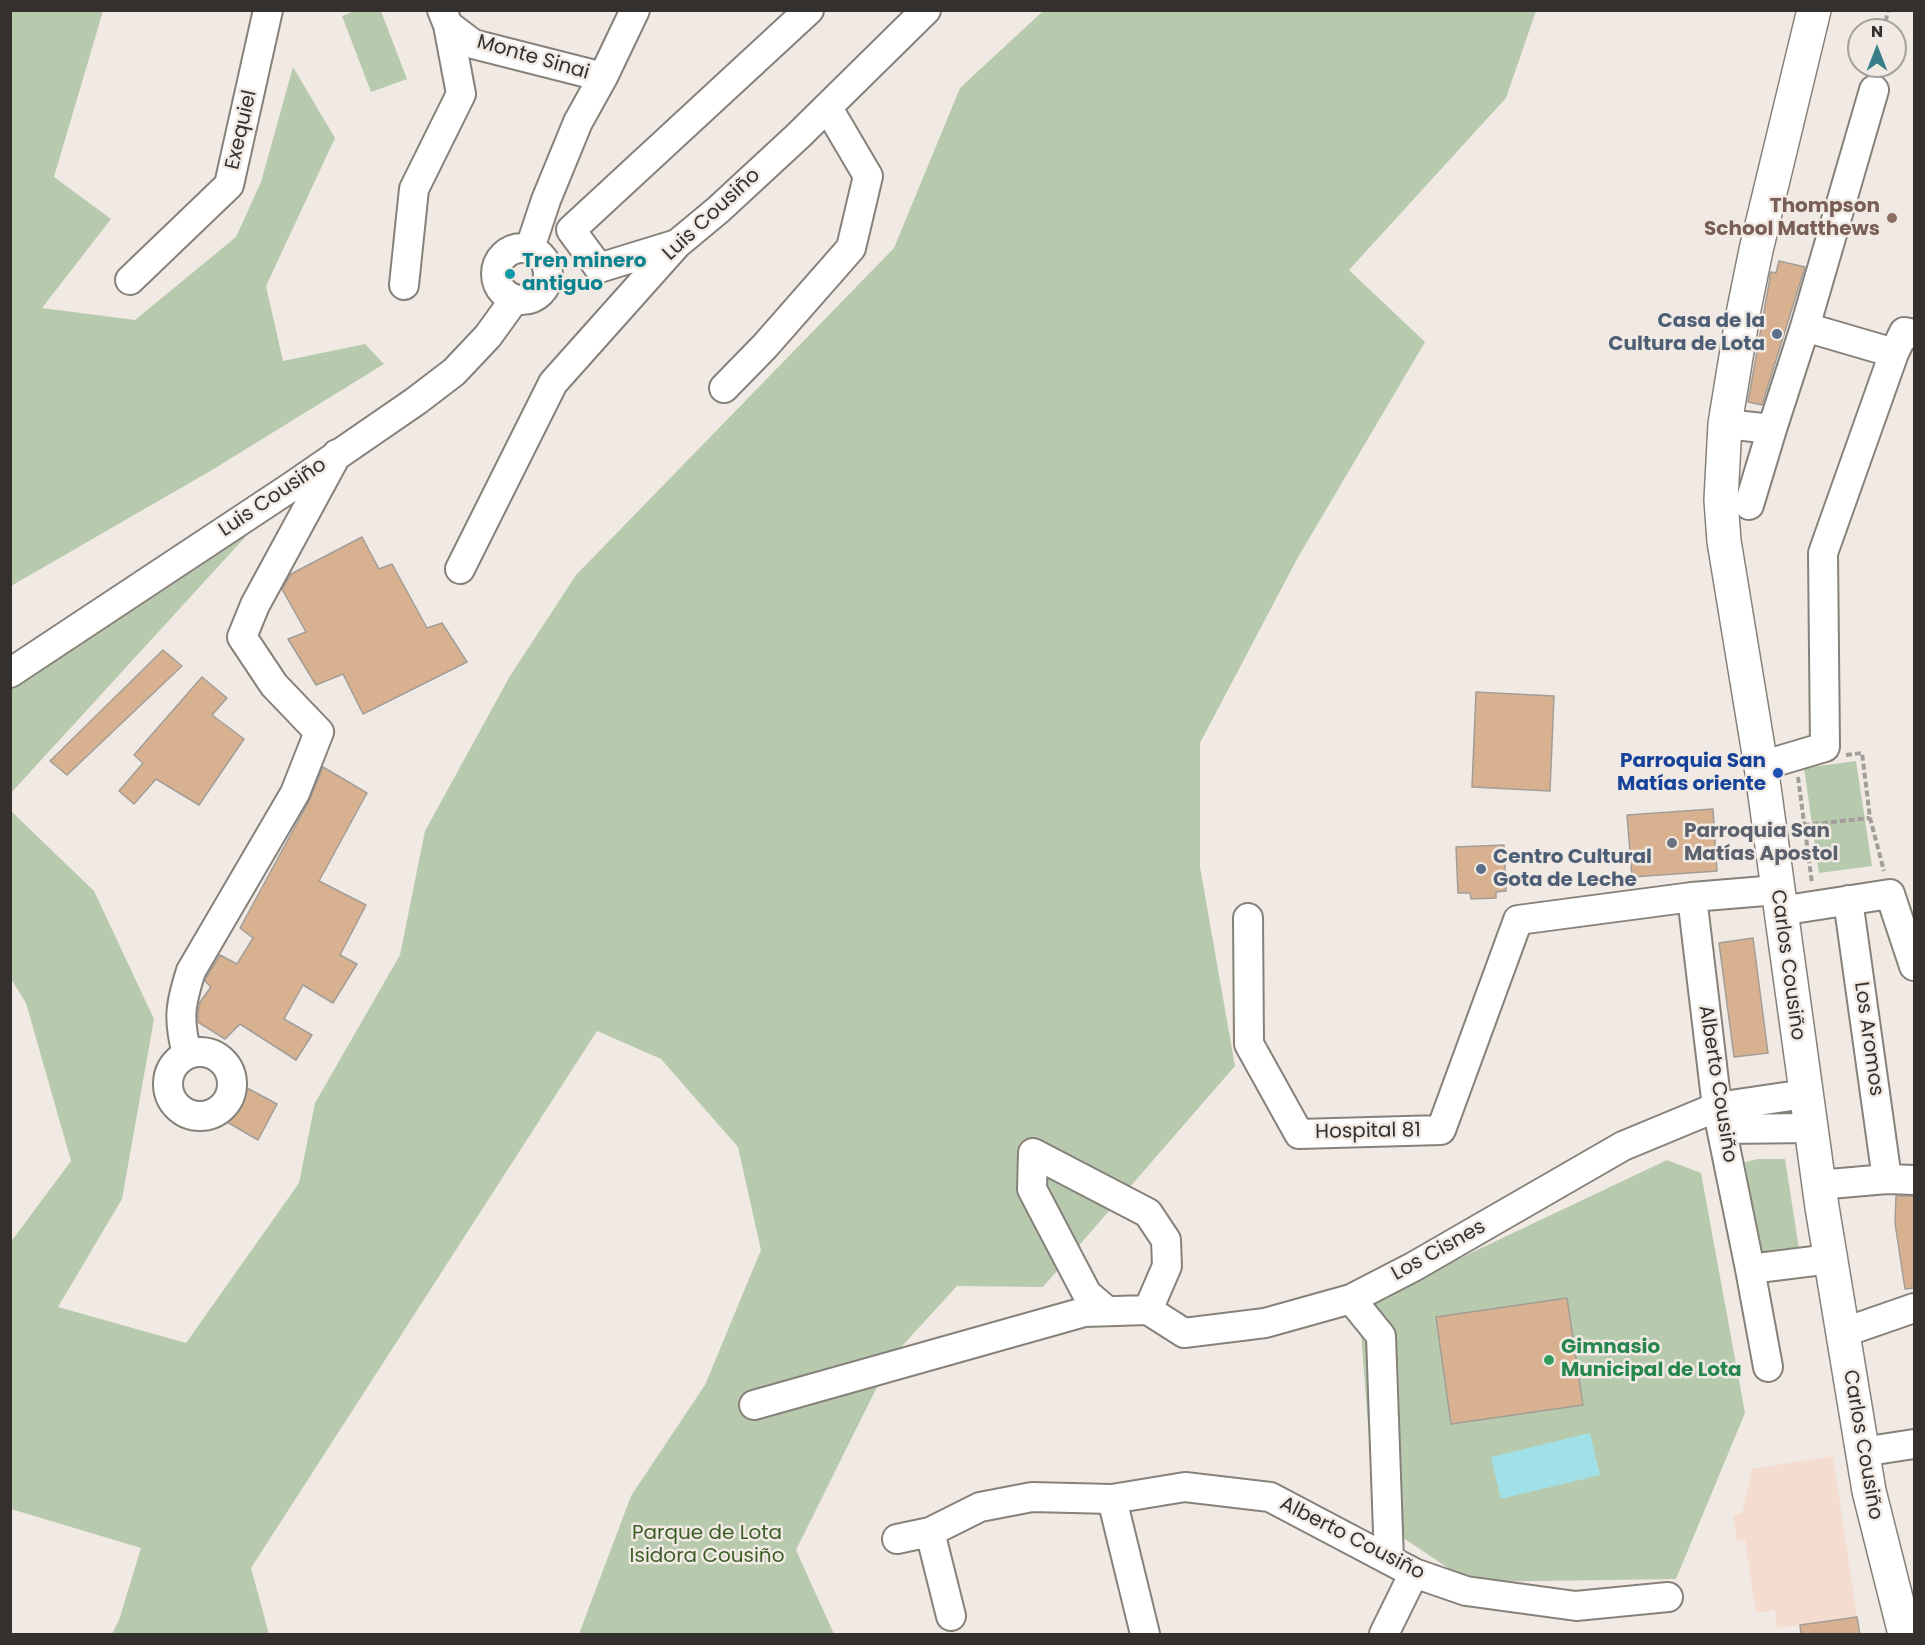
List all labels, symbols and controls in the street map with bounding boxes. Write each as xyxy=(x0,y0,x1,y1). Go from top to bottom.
north arrow xyxy=(1847,18,1907,78)
text: N xyxy=(1871,20,1883,43)
street label: Monte Sinai xyxy=(474,31,592,85)
street label: Exequiel xyxy=(221,88,263,172)
street label: Luis Cousiño xyxy=(658,164,766,266)
place label: Thompson School Matthews xyxy=(1704,195,1880,242)
marker: Thompson School Matthews xyxy=(1885,211,1899,225)
place label: Tren minero antiguo xyxy=(522,250,647,297)
marker: Tren minero antiguo xyxy=(503,267,517,281)
place label: Casa de la Cultura de Lota xyxy=(1608,310,1765,357)
marker: Casa de la Cultura de Lota xyxy=(1770,327,1784,341)
street label: Luis Cousiño xyxy=(215,453,331,543)
place label: Parroquia San Matías oriente xyxy=(1617,750,1766,797)
marker: Parroquia San Matías oriente xyxy=(1771,766,1785,780)
place label: Parroquia San Matías Apostol xyxy=(1684,820,1838,867)
marker: Parroquia San Matías Apostol xyxy=(1665,836,1679,850)
place label: Centro Cultural Gota de Leche xyxy=(1493,846,1652,893)
marker: Centro Cultural Gota de Leche xyxy=(1474,862,1488,876)
street label: Carlos Cousiño xyxy=(1765,888,1809,1042)
street label: Los Aromos xyxy=(1848,980,1888,1098)
street label: Alberto Cousiño xyxy=(1693,1004,1741,1164)
street label: Hospital 81 xyxy=(1315,1119,1421,1145)
street label: Los Cisnes xyxy=(1388,1215,1490,1287)
place label: Gimnasio Municipal de Lota xyxy=(1561,1336,1742,1383)
marker: Gimnasio Municipal de Lota xyxy=(1542,1353,1556,1367)
street label: Carlos Cousiño xyxy=(1837,1368,1887,1522)
street label: Alberto Cousiño xyxy=(1276,1492,1428,1586)
park label: Parque de Lota Isidora Cousiño xyxy=(630,1522,784,1569)

